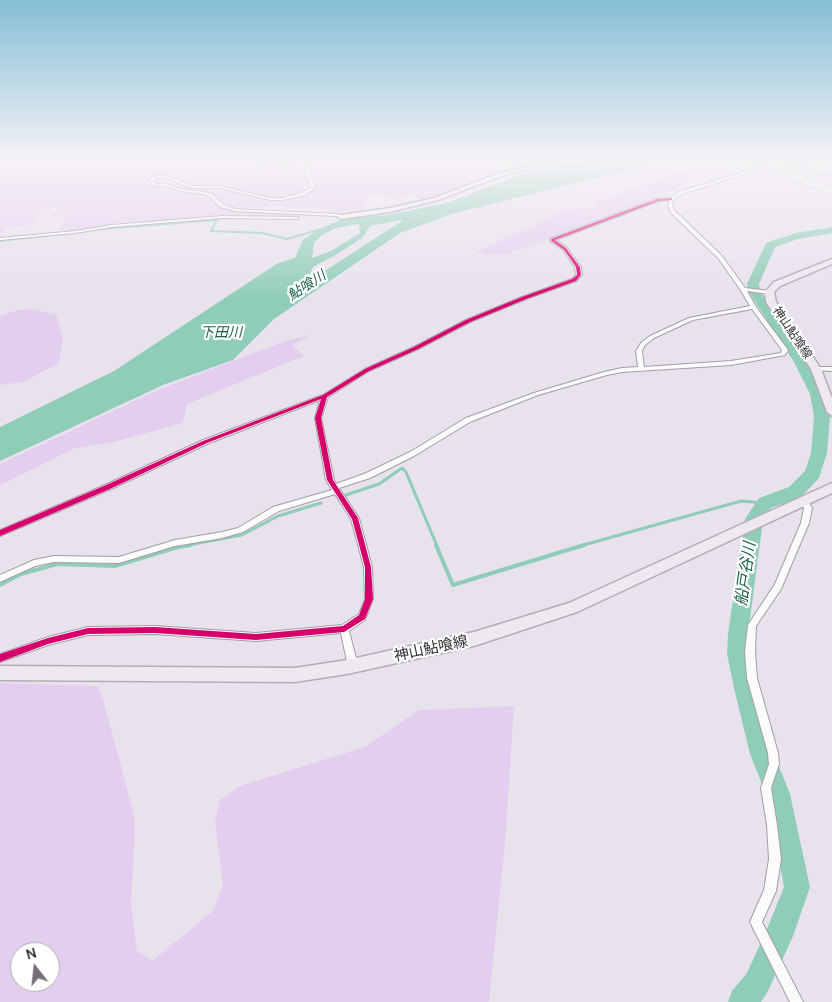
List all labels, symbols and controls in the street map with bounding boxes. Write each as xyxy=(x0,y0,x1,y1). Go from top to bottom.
water label: 鮎喰川 xyxy=(285,268,329,304)
street label: 神山鮎喰線 xyxy=(769,304,815,362)
water label: 下田川 xyxy=(200,325,242,341)
water label: 船戸谷川 xyxy=(732,541,760,607)
street label: 神山鮎喰線 xyxy=(392,632,470,666)
north arrow xyxy=(10,942,60,992)
text: N xyxy=(24,943,38,964)

